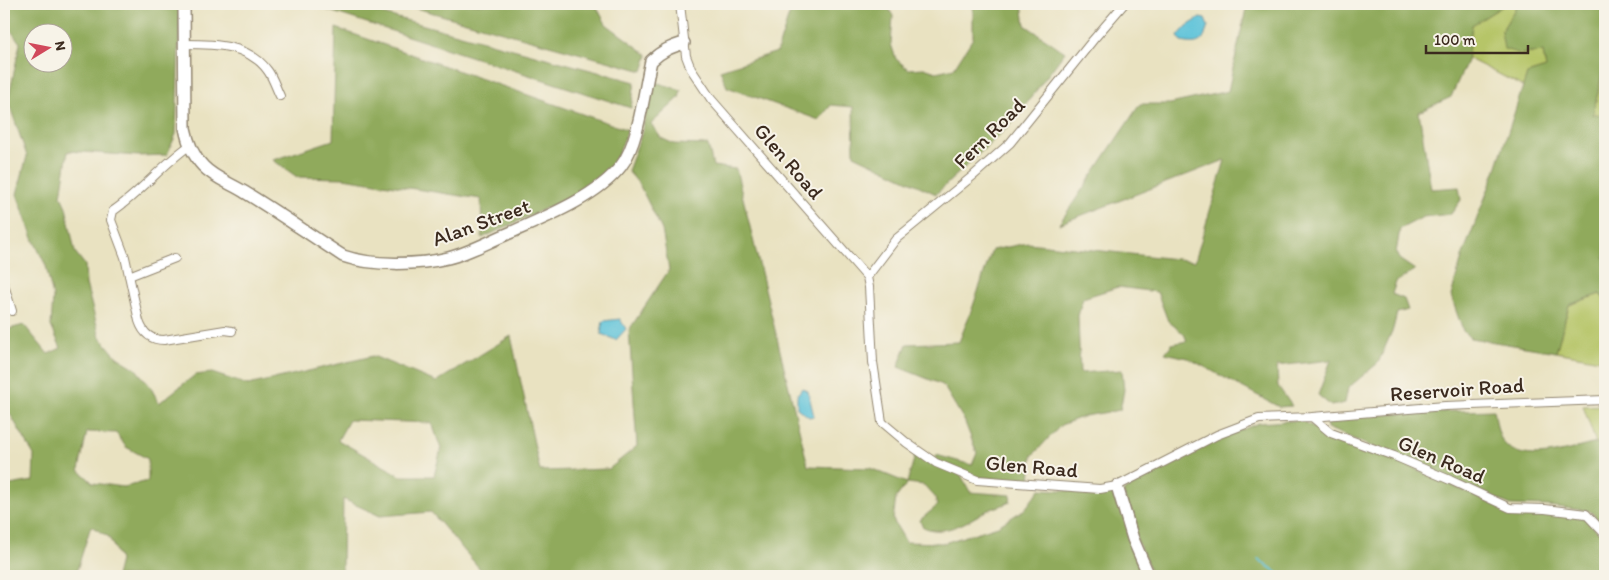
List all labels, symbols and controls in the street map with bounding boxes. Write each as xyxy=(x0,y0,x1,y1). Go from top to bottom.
north arrow xyxy=(22,22,72,72)
scale bar xyxy=(1426,22,1529,54)
text: 100 m xyxy=(1434,31,1476,49)
text: N xyxy=(51,40,70,52)
street label: Fern Road xyxy=(948,92,1030,174)
street label: Glen Road xyxy=(749,118,829,204)
street label: Alan Street xyxy=(429,193,533,251)
street label: Reservoir Road xyxy=(1389,372,1525,406)
street label: Glen Road xyxy=(1395,429,1490,489)
street label: Glen Road xyxy=(985,450,1080,483)

